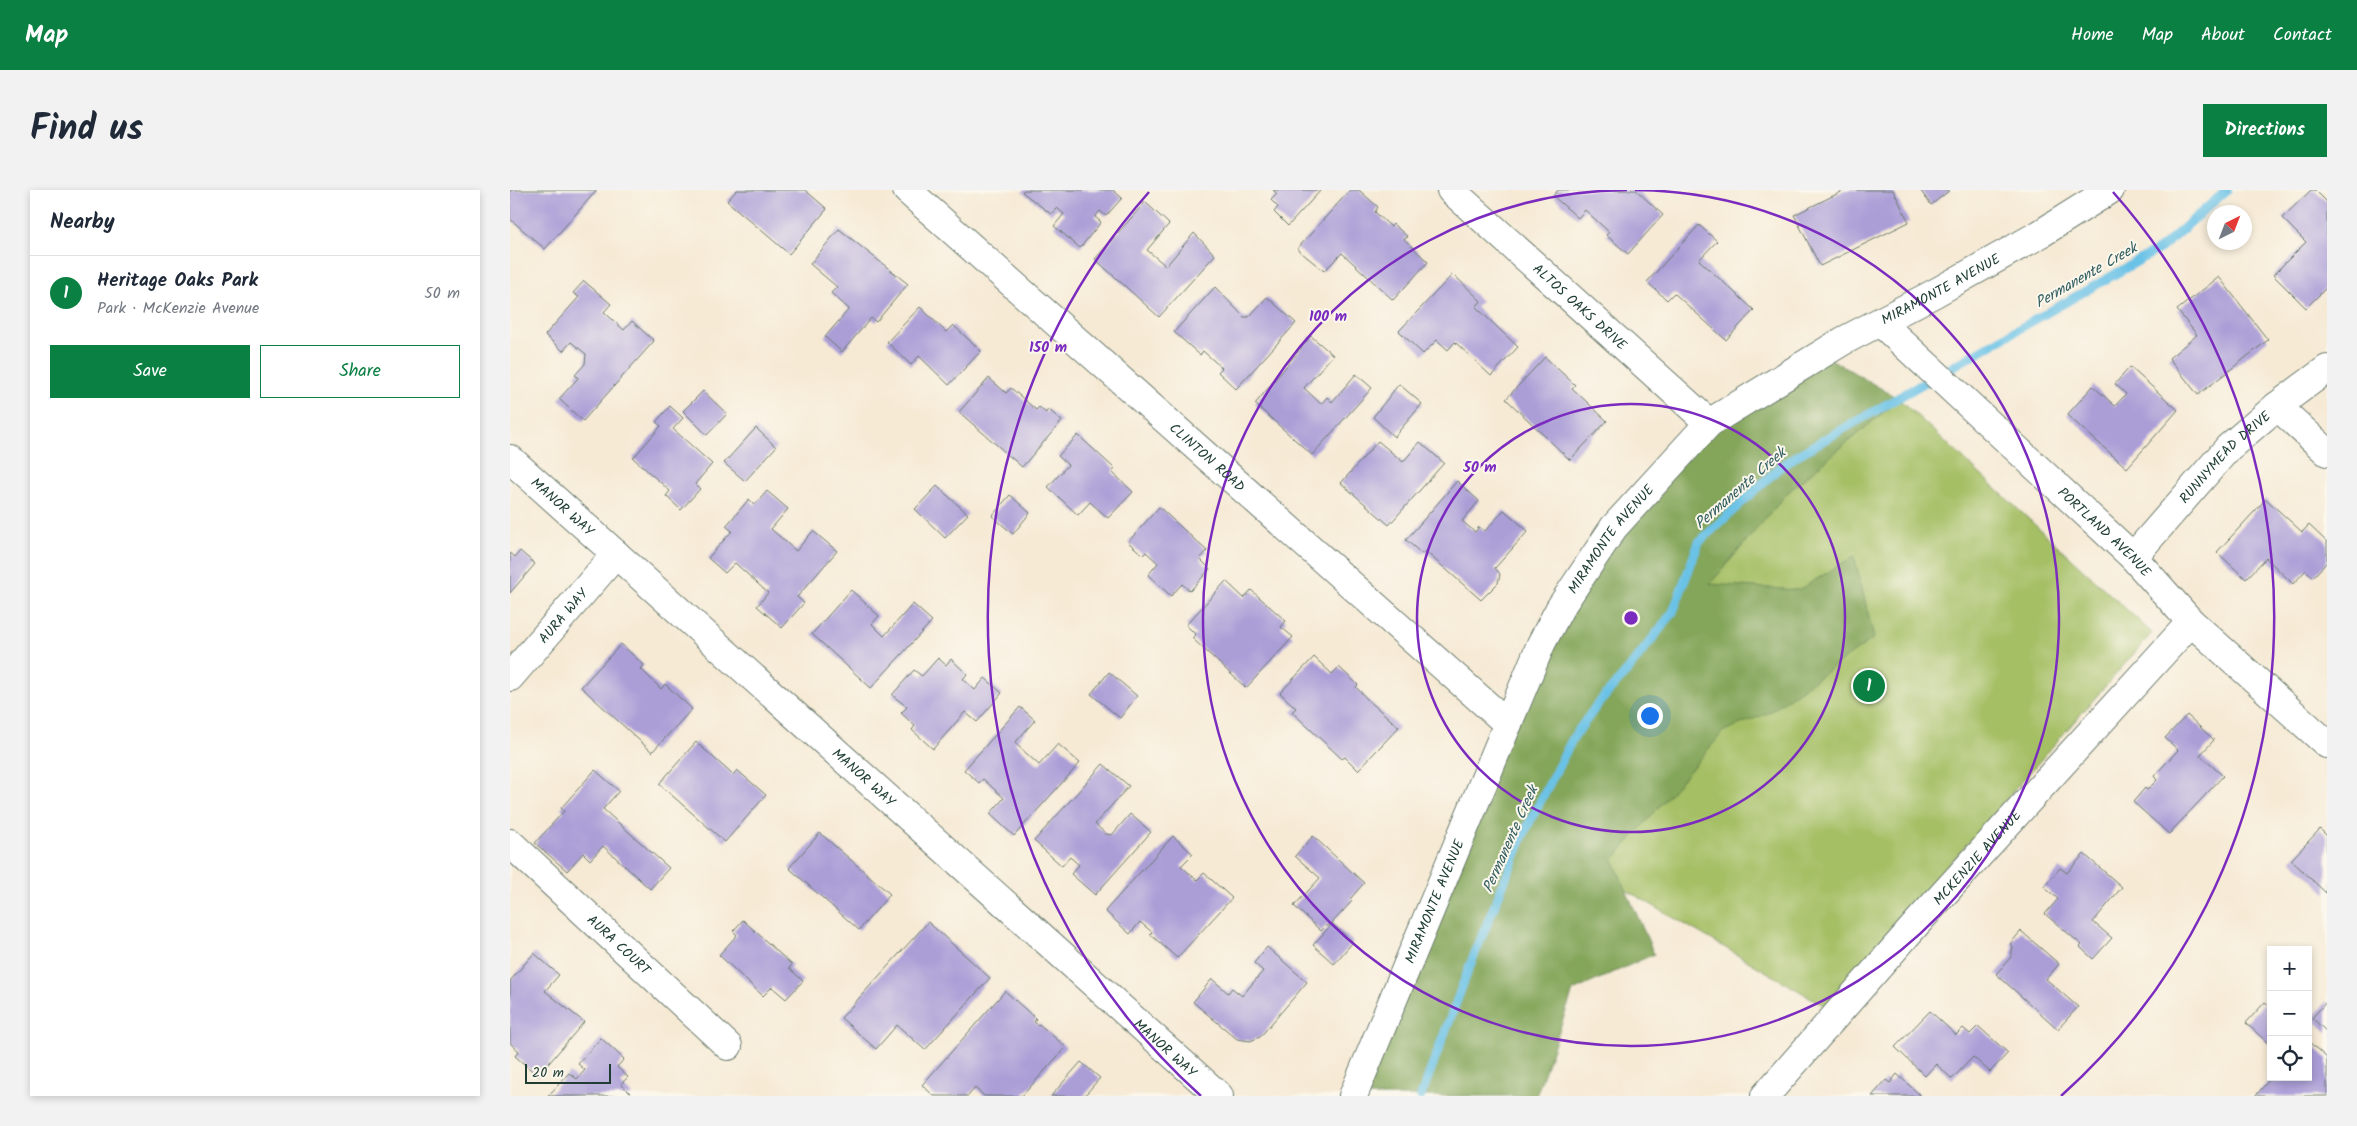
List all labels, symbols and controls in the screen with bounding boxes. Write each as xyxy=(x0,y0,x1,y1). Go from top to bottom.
text: Map xyxy=(25,16,68,55)
text: Home xyxy=(2071,21,2114,50)
text: Map xyxy=(2142,21,2173,50)
text: About xyxy=(2201,21,2245,50)
text: Contact xyxy=(2273,21,2332,50)
text: Find us xyxy=(30,102,143,158)
button: Directions xyxy=(2203,104,2327,157)
north arrow xyxy=(2207,205,2252,250)
text: Nearby xyxy=(50,206,115,239)
water label: Permanente Creek xyxy=(2031,236,2144,315)
street label: MIRAMONTE AVENUE xyxy=(1877,248,2005,331)
street label: ALTOS OAKS DRIVE xyxy=(1527,259,1632,357)
text: Heritage Oaks Park xyxy=(97,266,258,296)
text: 1 xyxy=(64,281,68,306)
text: 50 m xyxy=(424,281,460,306)
text: Park · McKenzie Avenue xyxy=(97,296,259,321)
text: 100 m xyxy=(1309,305,1347,329)
text: 150 m xyxy=(1029,336,1067,360)
button: Save xyxy=(50,345,250,398)
button: Share xyxy=(260,345,460,398)
street label: RUNNYMEAD DRIVE xyxy=(2174,405,2277,509)
street label: CLINTON ROAD xyxy=(1164,418,1250,498)
water label: Permanente Creek xyxy=(1690,441,1793,535)
text: 50 m xyxy=(1462,456,1497,480)
street label: MANOR WAY xyxy=(525,473,600,542)
street label: MIRAMONTE AVENUE xyxy=(1562,479,1660,599)
street label: PORTLAND AVENUE xyxy=(2052,482,2157,583)
street label: AURA WAY xyxy=(534,583,594,649)
centre of rings xyxy=(1622,609,1640,627)
pin: 1 xyxy=(1853,667,1885,705)
your location xyxy=(1637,703,1663,729)
street label: MANOR WAY xyxy=(827,743,901,813)
water label: Permanente Creek xyxy=(1477,780,1546,897)
street label: MCKENZIE AVENUE xyxy=(1928,805,2027,911)
street label: MIRAMONTE AVENUE xyxy=(1399,835,1471,967)
street label: AURA COURT xyxy=(581,910,656,982)
map controls xyxy=(2267,946,2312,1081)
button: + xyxy=(2267,946,2312,991)
button: − xyxy=(2267,991,2312,1036)
street label: MANOR WAY xyxy=(1128,1014,1202,1084)
button: locate xyxy=(2267,1036,2312,1081)
scale bar xyxy=(525,1061,611,1084)
text: 20 m xyxy=(532,1062,564,1084)

